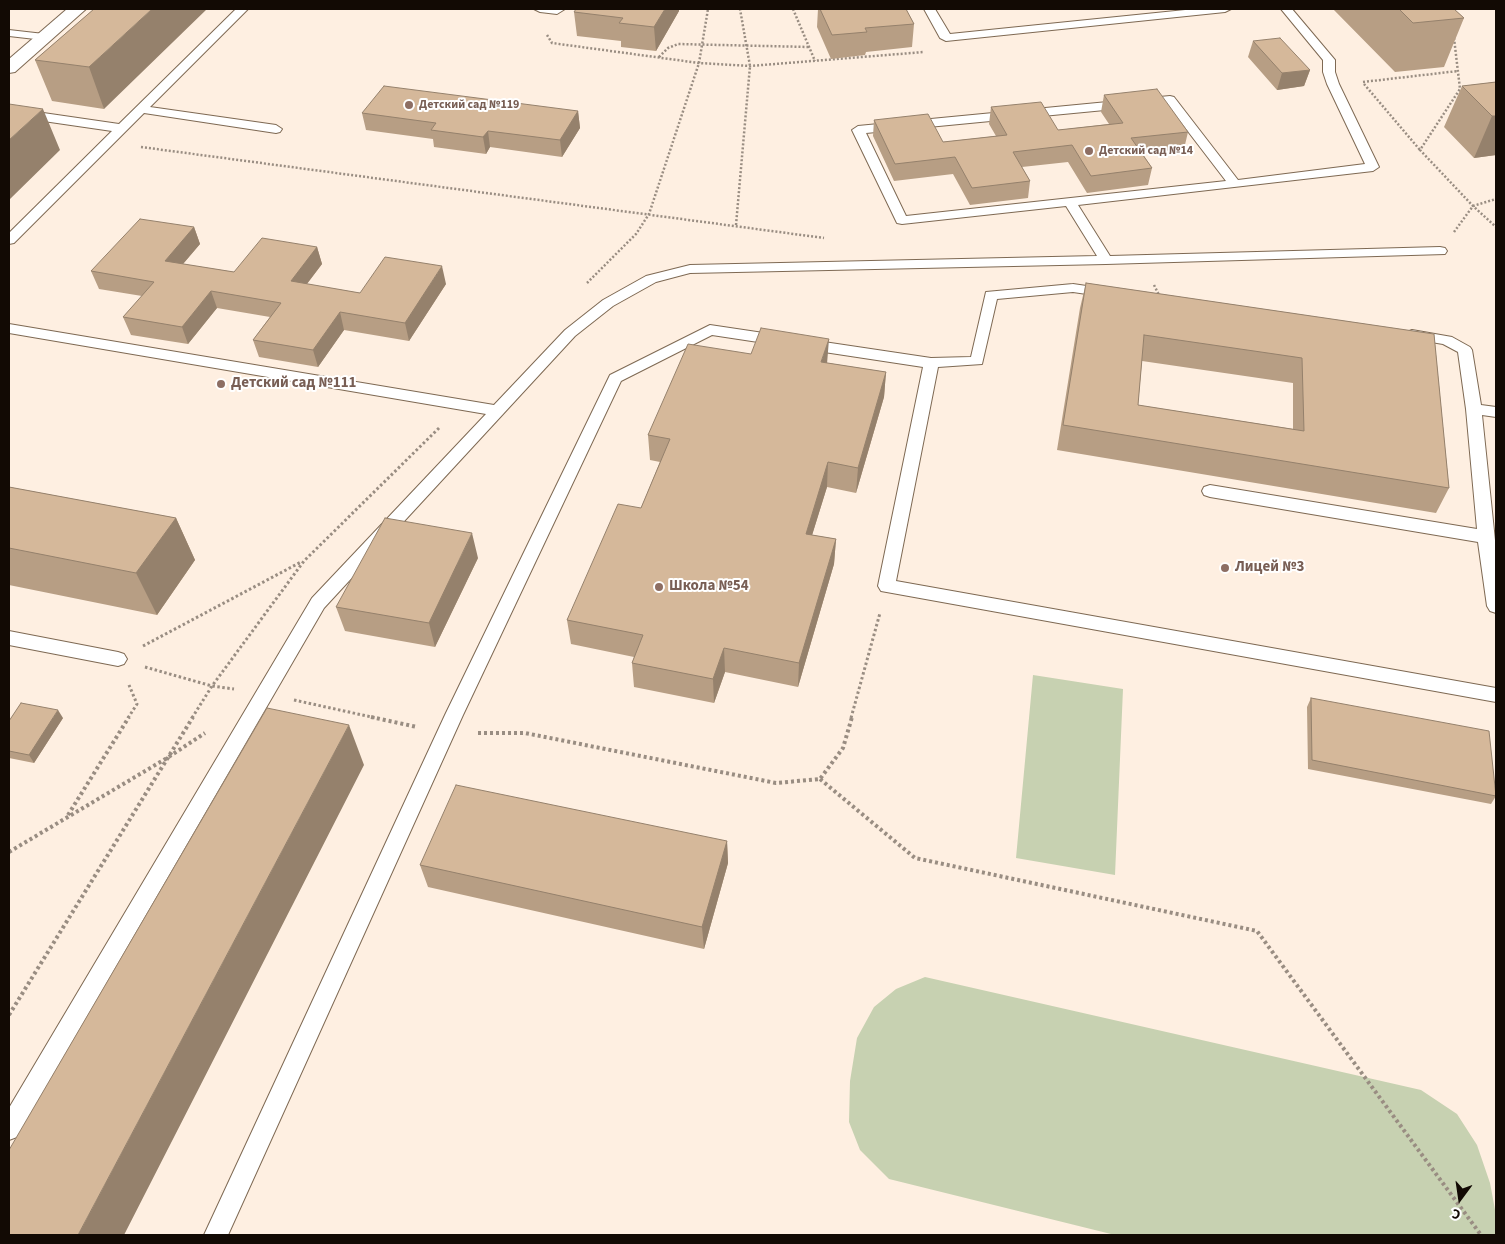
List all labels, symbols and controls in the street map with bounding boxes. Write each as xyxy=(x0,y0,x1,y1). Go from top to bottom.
place label: Детский сад №119 xyxy=(419,98,519,112)
marker: Детский сад №119 xyxy=(403,99,415,111)
place label: Детский сад №14 xyxy=(1099,144,1193,158)
marker: Детский сад №14 xyxy=(1083,145,1095,157)
place label: Детский сад №111 xyxy=(231,375,357,393)
marker: Детский сад №111 xyxy=(215,378,227,390)
place label: Лицей №3 xyxy=(1235,559,1304,577)
marker: Лицей №3 xyxy=(1219,562,1231,574)
place label: Школа №54 xyxy=(669,578,749,596)
marker: Школа №54 xyxy=(653,581,665,593)
north arrow xyxy=(1435,1174,1485,1224)
text: С xyxy=(1450,1203,1463,1224)

